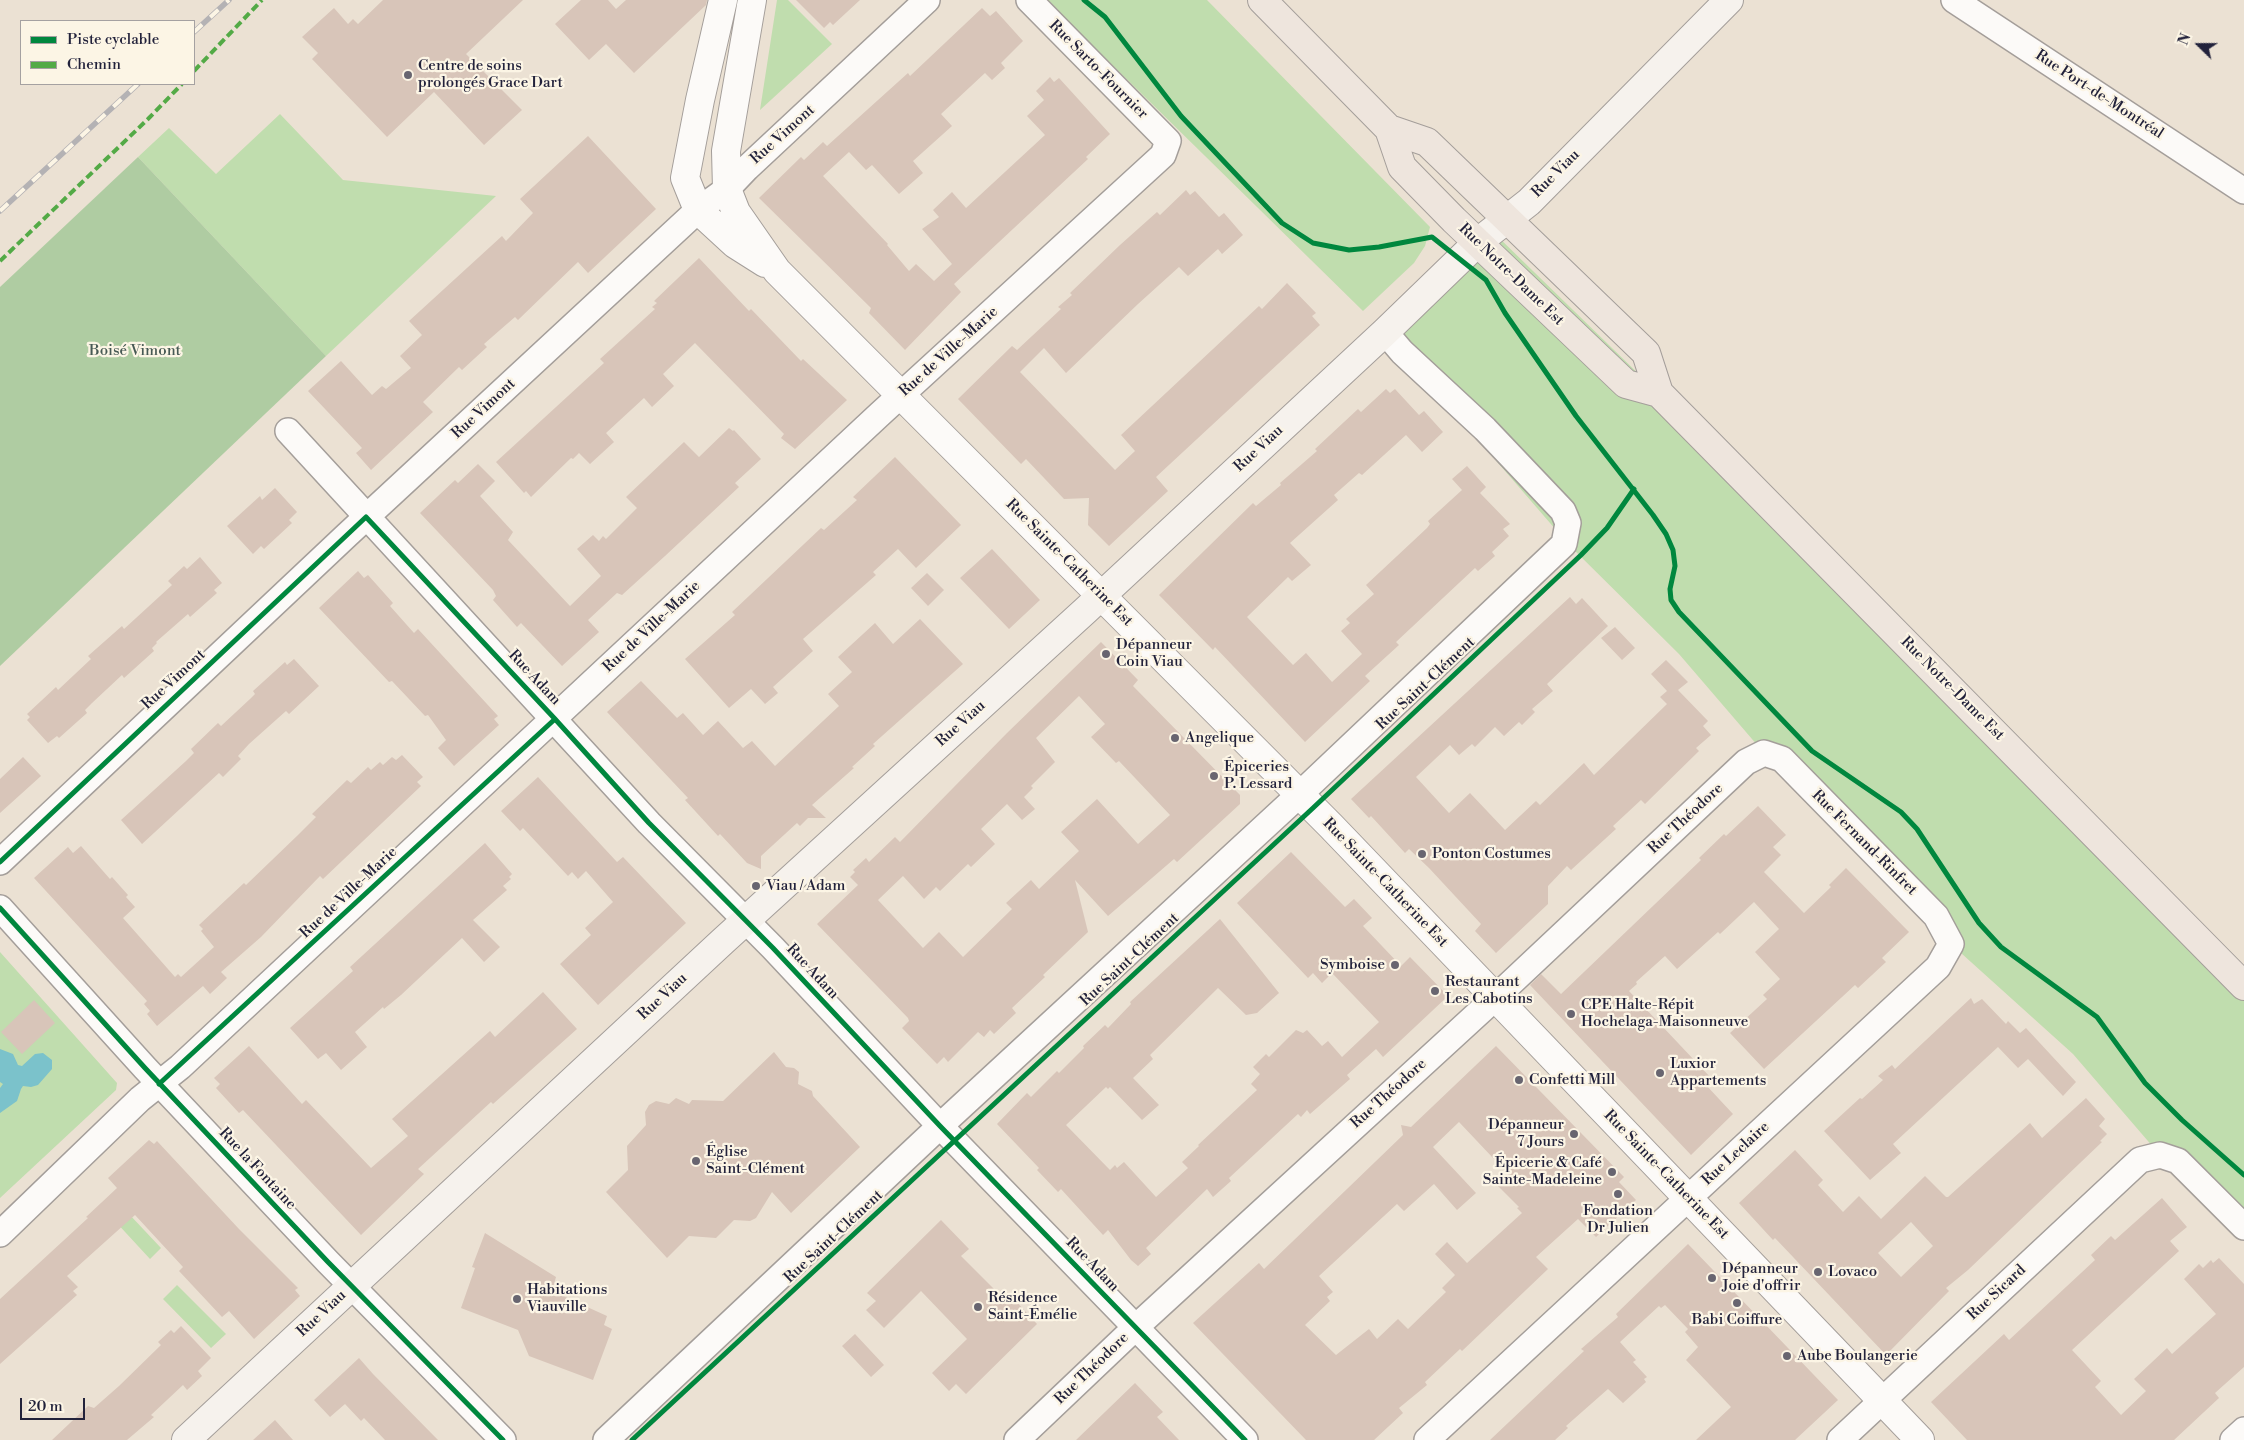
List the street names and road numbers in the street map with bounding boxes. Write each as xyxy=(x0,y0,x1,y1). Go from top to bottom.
street label: Rue Sarto-Fournier xyxy=(1045,17,1151,123)
street label: Rue Port-de-Montréal xyxy=(2031,47,2167,143)
street label: Rue Vimont xyxy=(747,101,819,169)
street label: Rue Viau xyxy=(1528,146,1584,202)
street label: Rue Notre-Dame Est xyxy=(1455,220,1567,330)
street label: Rue de Ville-Marie xyxy=(896,303,1002,401)
street label: Rue Vimont xyxy=(449,375,519,443)
street label: Rue Viau xyxy=(1231,422,1287,476)
street label: Rue Sainte-Catherine Est xyxy=(1002,496,1136,630)
street label: Rue de Ville-Marie xyxy=(600,577,704,677)
street label: Rue Notre-Dame Est xyxy=(1896,633,2008,745)
street label: Rue Saint-Clément xyxy=(1373,634,1479,734)
street label: Rue Vimont xyxy=(139,646,209,714)
street label: Rue Adam xyxy=(504,647,564,709)
street label: Rue Viau xyxy=(932,697,990,751)
street label: Rue Théodore xyxy=(1645,780,1727,858)
street label: Rue Fernand-Rinfret xyxy=(1808,787,1920,899)
street label: Rue Sainte-Catherine Est xyxy=(1319,815,1451,951)
street label: Rue de Ville-Marie xyxy=(297,843,401,943)
street label: Rue Saint-Clément xyxy=(1077,910,1183,1010)
street label: Rue Adam xyxy=(782,941,842,1003)
street label: Rue Viau xyxy=(635,970,691,1024)
street label: Rue Théodore xyxy=(1347,1055,1431,1133)
street label: Rue Sainte-Catherine Est xyxy=(1600,1107,1732,1243)
street label: Rue Leclaire xyxy=(1699,1118,1773,1190)
street label: Rue la Fontaine xyxy=(214,1124,300,1214)
street label: Rue Saint-Clément xyxy=(781,1187,887,1287)
street label: Rue Adam xyxy=(1062,1234,1122,1296)
street label: Rue Sicard xyxy=(1964,1261,2030,1325)
street label: Rue Viau xyxy=(294,1287,350,1341)
street label: Rue Théodore xyxy=(1051,1329,1133,1409)

